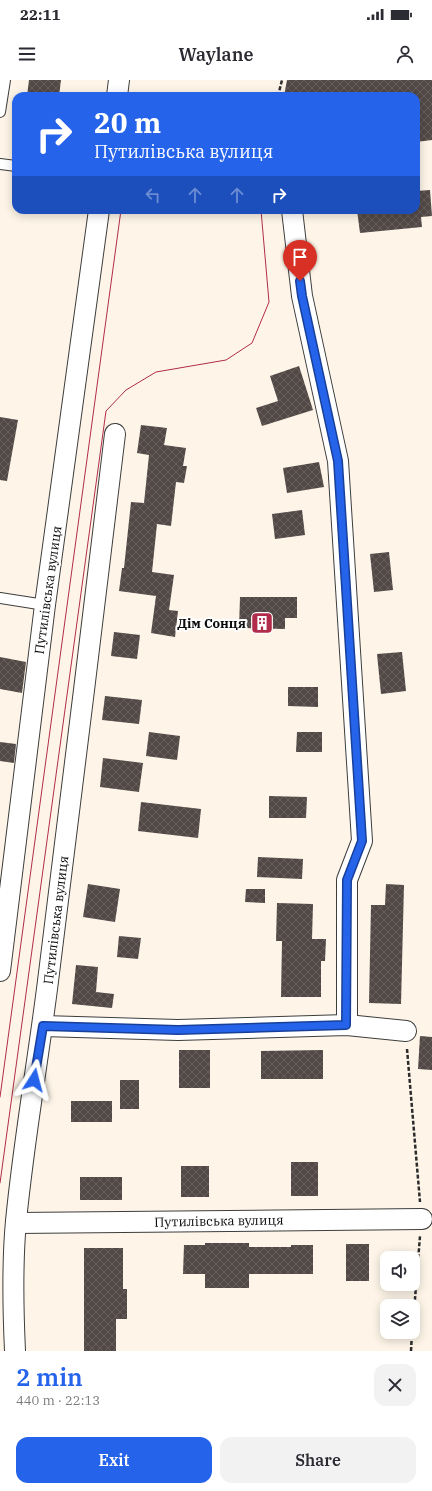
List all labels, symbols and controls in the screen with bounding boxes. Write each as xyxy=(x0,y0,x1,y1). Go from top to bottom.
text: 22:11 xyxy=(20,5,61,24)
icon: menu xyxy=(16,43,38,65)
text: Waylane xyxy=(179,43,253,66)
icon: person xyxy=(394,43,416,65)
text: 20 m xyxy=(94,104,161,141)
icon: right xyxy=(28,108,80,160)
text: Путилівська вулиця xyxy=(94,140,273,163)
icon: left xyxy=(142,184,164,206)
icon: ahead xyxy=(184,184,206,206)
icon: ahead xyxy=(226,184,248,206)
icon: right xyxy=(268,184,290,206)
pin xyxy=(283,240,317,281)
icon: arrive xyxy=(289,246,311,268)
street label: Путилівська вулиця xyxy=(31,525,65,655)
building icon: Дім Сонця xyxy=(249,610,275,636)
place label: Дім Сонця xyxy=(177,615,246,632)
street label: Путилівська вулиця xyxy=(40,855,72,985)
position arrow xyxy=(13,1059,55,1101)
street label: Путилівська вулиця xyxy=(154,1211,284,1231)
map controls xyxy=(380,1251,420,1339)
button: sound xyxy=(380,1251,420,1291)
button: layers xyxy=(380,1299,420,1339)
text: 2 min xyxy=(16,1361,83,1393)
button: close xyxy=(374,1364,416,1406)
text: 440 m · 22:13 xyxy=(16,1392,100,1409)
button: Exit xyxy=(16,1437,212,1483)
button: Share xyxy=(220,1437,416,1483)

